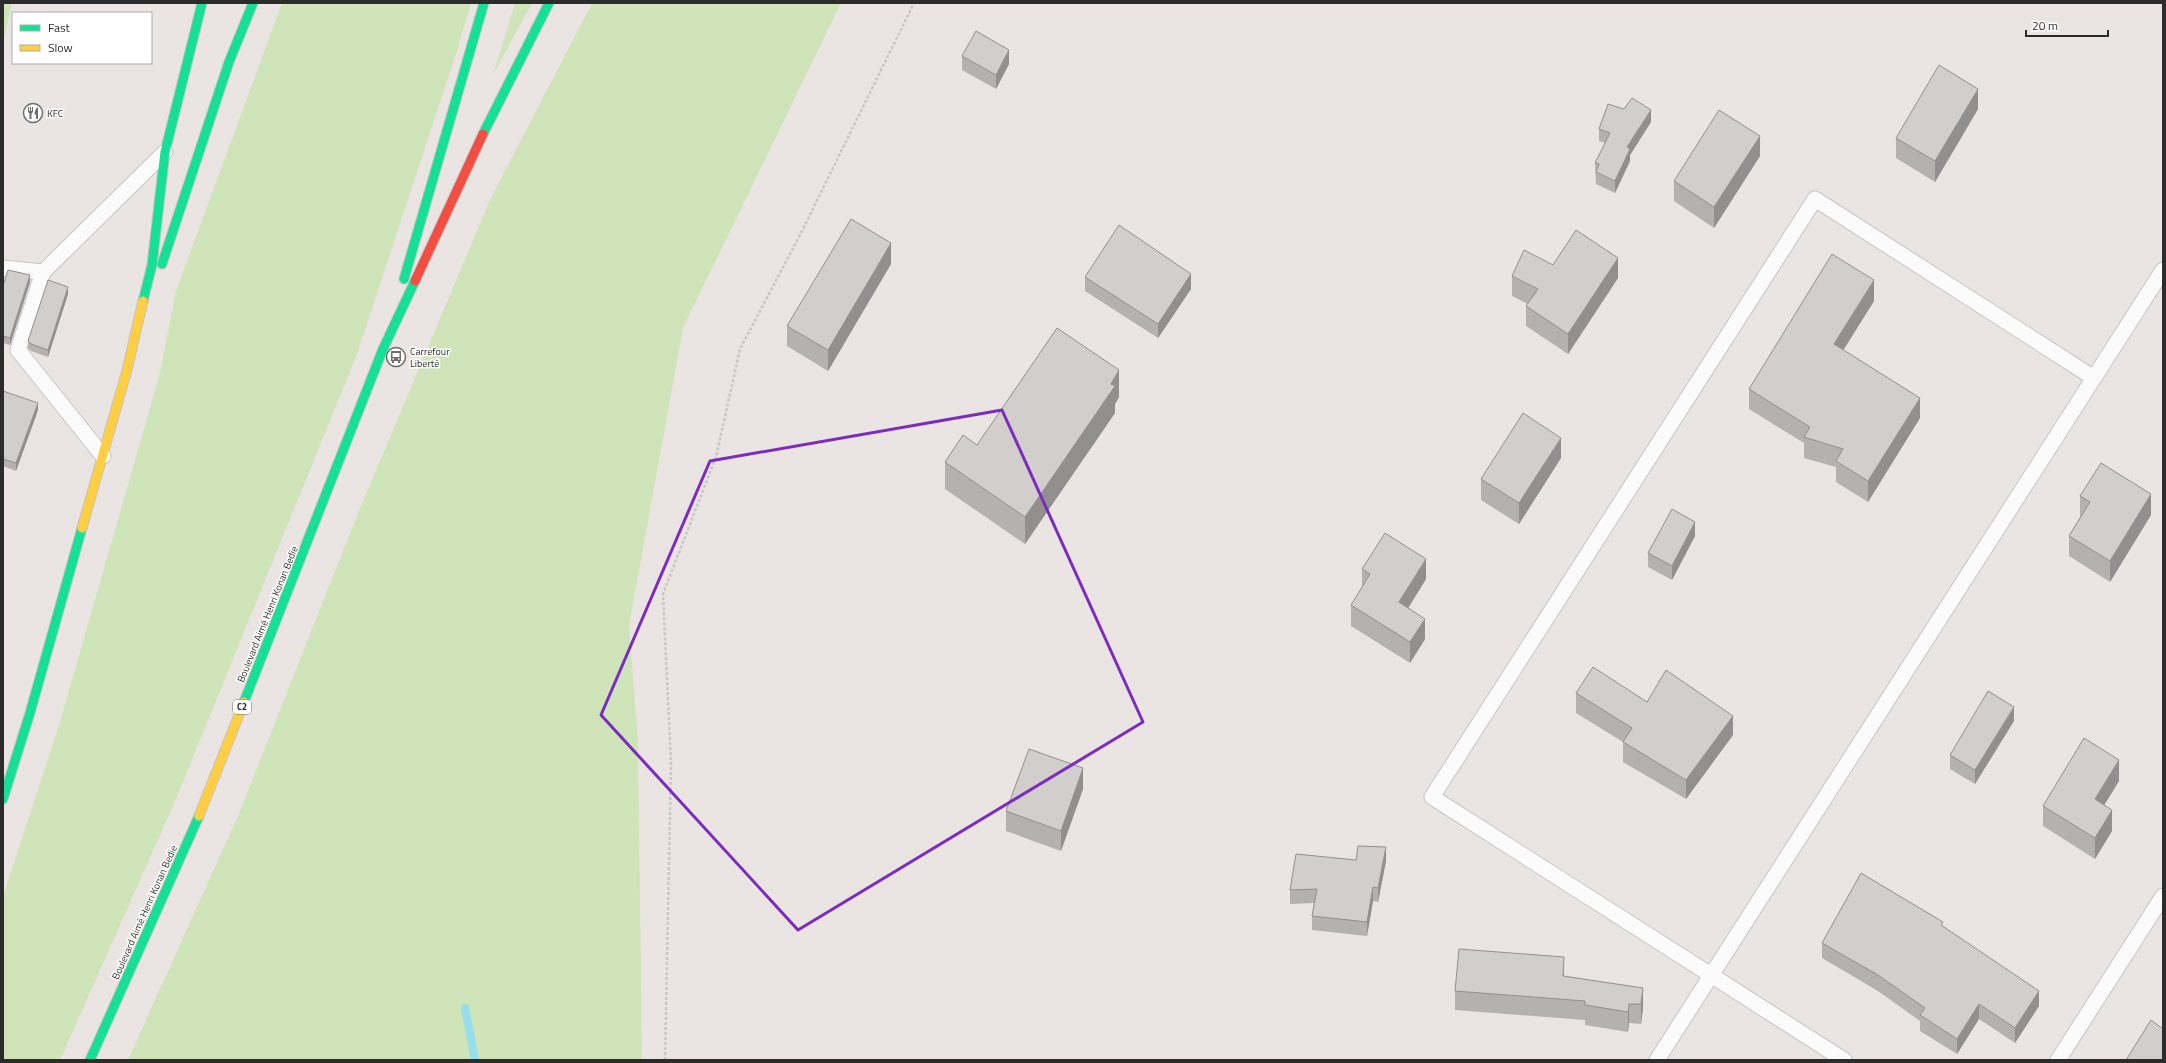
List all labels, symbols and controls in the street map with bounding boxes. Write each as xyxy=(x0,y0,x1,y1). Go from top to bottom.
legend xyxy=(12,12,152,64)
scale bar xyxy=(2026,12,2108,38)
text: 20 m xyxy=(2032,16,2058,35)
text: Fast xyxy=(48,18,71,37)
text: Slow xyxy=(48,38,73,57)
restaurant icon: KFC xyxy=(22,102,44,124)
place label: KFC xyxy=(47,106,64,121)
place label: Carrefour Liberté xyxy=(410,344,450,371)
bus stop icon: Carrefour Liberté xyxy=(385,346,407,368)
street label: Boulevard Aimé Henri Konan Bedie xyxy=(233,544,302,685)
road number: C2 xyxy=(233,700,251,714)
street label: Boulevard Aimé Henri Konan Bedie xyxy=(108,843,181,982)

